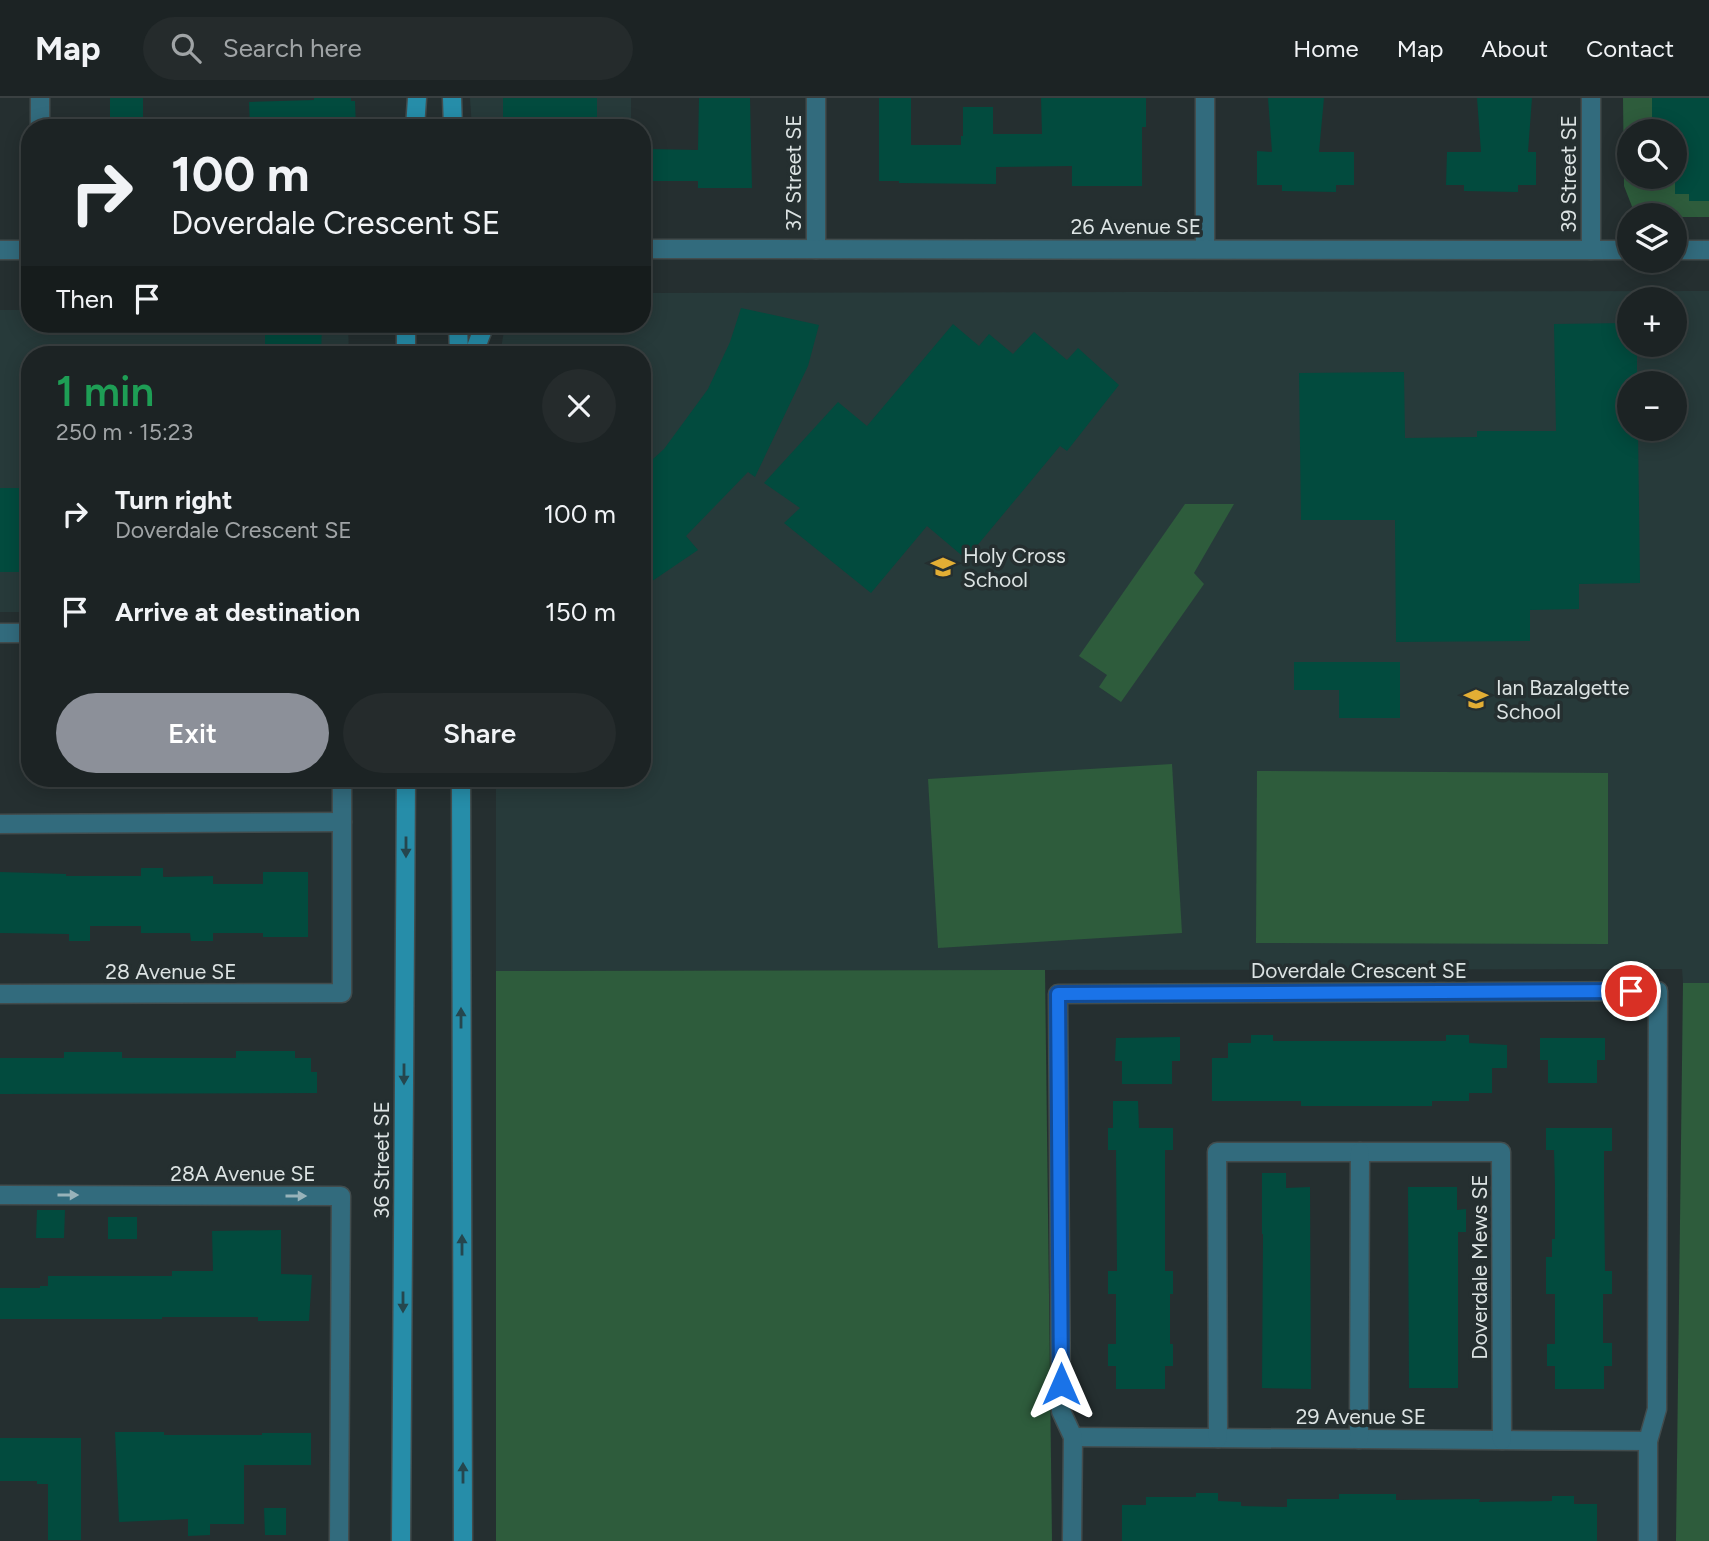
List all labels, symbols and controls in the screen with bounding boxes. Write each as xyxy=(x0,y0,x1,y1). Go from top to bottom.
search box xyxy=(143,17,633,80)
text: Map xyxy=(35,29,101,68)
icon: search xyxy=(167,29,205,67)
text: Search here xyxy=(223,32,362,64)
text: Home xyxy=(1293,34,1359,63)
text: Map xyxy=(1397,34,1443,63)
text: About xyxy=(1481,34,1548,63)
text: Contact xyxy=(1586,34,1674,63)
street label: 37 Street SE xyxy=(781,114,806,232)
street label: 39 Street SE xyxy=(1556,115,1581,233)
map controls xyxy=(1617,119,1687,441)
button: search xyxy=(1617,119,1687,189)
text: 100 m xyxy=(171,144,310,203)
icon: right xyxy=(56,147,147,238)
button: layers xyxy=(1617,203,1687,273)
text: Doverdale Crescent SE xyxy=(171,204,501,242)
street label: 26 Avenue SE xyxy=(1071,214,1201,239)
icon: arrive xyxy=(128,280,166,318)
text: Then xyxy=(56,283,114,315)
button: + xyxy=(1617,287,1687,357)
text: 1 min xyxy=(56,366,154,417)
button: close xyxy=(542,369,616,443)
button: − xyxy=(1617,371,1687,441)
text: 250 m · 15:23 xyxy=(56,418,193,446)
text: Turn right xyxy=(115,484,232,516)
icon: right xyxy=(56,495,94,533)
text: 100 m xyxy=(543,498,616,530)
text: Doverdale Crescent SE xyxy=(115,516,352,544)
place label: Holy Cross School xyxy=(963,543,1066,592)
school or university icon: Holy Cross School xyxy=(929,553,957,581)
icon: arrive xyxy=(56,593,94,631)
text: Arrive at destination xyxy=(115,596,360,628)
text: 150 m xyxy=(545,596,616,628)
place label: Ian Bazalgette School xyxy=(1496,675,1630,724)
school or university icon: Ian Bazalgette School xyxy=(1462,685,1490,713)
button: Exit xyxy=(56,693,329,773)
button: Share xyxy=(343,693,616,773)
one-way arrow xyxy=(400,836,412,858)
street label: Doverdale Crescent SE xyxy=(1251,958,1467,983)
street label: 28 Avenue SE xyxy=(105,959,237,984)
pin xyxy=(1601,961,1661,1021)
icon: arrive xyxy=(1612,972,1650,1010)
one-way arrow xyxy=(456,1007,467,1029)
one-way arrow xyxy=(399,1064,410,1086)
street label: 36 Street SE xyxy=(369,1101,394,1219)
street label: 28A Avenue SE xyxy=(170,1161,316,1186)
street label: Doverdale Mews SE xyxy=(1467,1174,1492,1360)
one-way arrow xyxy=(57,1189,79,1201)
one-way arrow xyxy=(285,1190,307,1202)
one-way arrow xyxy=(456,1234,468,1256)
one-way arrow xyxy=(397,1291,409,1313)
position arrow xyxy=(1024,1347,1098,1421)
street label: 29 Avenue SE xyxy=(1296,1404,1426,1429)
one-way arrow xyxy=(457,1462,469,1484)

